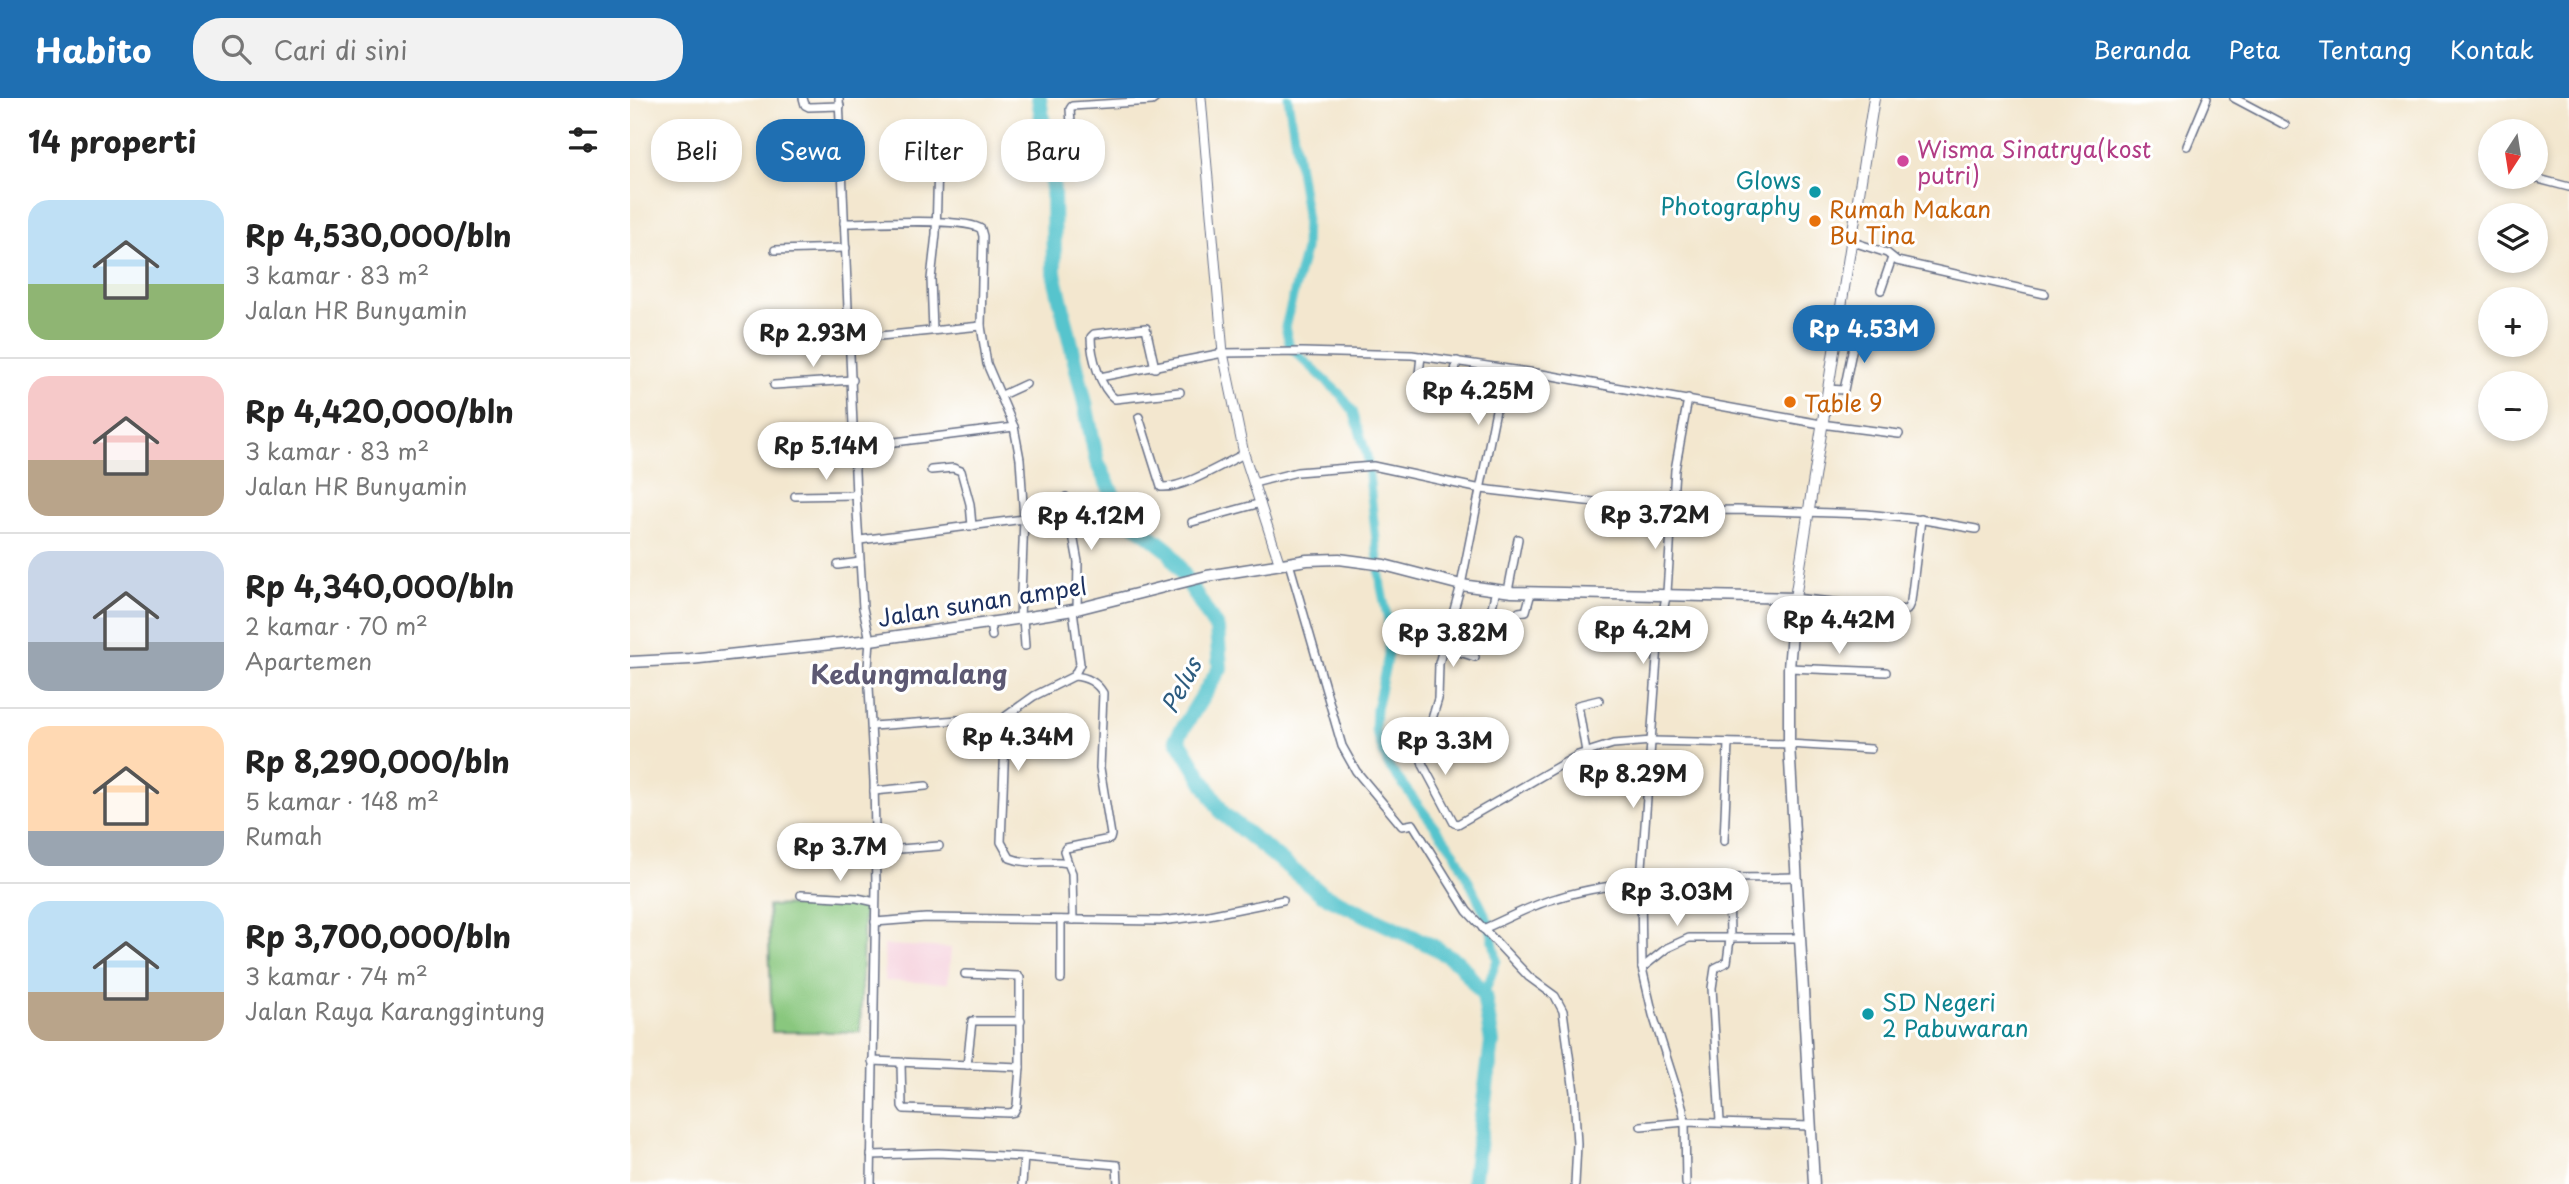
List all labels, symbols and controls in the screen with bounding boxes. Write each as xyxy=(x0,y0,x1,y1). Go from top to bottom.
search box xyxy=(193,18,683,81)
text: Habito xyxy=(35,24,151,74)
icon: search xyxy=(217,30,255,68)
text: Cari di sini xyxy=(273,30,407,69)
text: Beranda xyxy=(2093,31,2190,67)
text: Peta xyxy=(2228,31,2280,67)
text: Tentang xyxy=(2318,31,2412,67)
text: Kontak xyxy=(2450,31,2534,67)
text: 14 properti xyxy=(28,118,196,163)
chip: Beli xyxy=(651,119,742,182)
chip: Sewa xyxy=(756,119,865,182)
chip: Filter xyxy=(879,119,987,182)
chip: Baru xyxy=(1001,119,1105,182)
north arrow xyxy=(2478,119,2548,189)
map controls xyxy=(2478,119,2548,441)
icon: filters xyxy=(564,121,602,159)
place label: Wisma Sinatrya(kost putri) xyxy=(1917,131,2151,192)
marker: Wisma Sinatrya(kost putri) xyxy=(1895,153,1911,169)
place label: Glows Photography xyxy=(1660,162,1801,223)
marker: Glows Photography xyxy=(1807,184,1823,200)
place label: Rumah Makan Bu Tina xyxy=(1829,191,1991,252)
button: layers xyxy=(2478,203,2548,273)
text: Rp 4,530,000/bln xyxy=(245,212,512,257)
marker: Rumah Makan Bu Tina xyxy=(1807,213,1823,229)
icon: home xyxy=(84,228,168,312)
text: 3 kamar · 83 m² xyxy=(245,257,429,292)
button: + xyxy=(2478,287,2548,357)
text: Jalan HR Bunyamin xyxy=(245,292,467,327)
pin: Rp 4.53M xyxy=(1792,306,1936,365)
pin: Rp 2.93M xyxy=(741,310,885,369)
text: Rp 4.53M xyxy=(1809,310,1919,345)
text: Rp 2.93M xyxy=(759,314,867,349)
pin: Rp 4.25M xyxy=(1406,368,1550,427)
button: − xyxy=(2478,371,2548,441)
text: Rp 4.25M xyxy=(1422,372,1534,407)
place label: Table 9 xyxy=(1804,385,1883,420)
text: Rp 4,420,000/bln xyxy=(245,388,514,433)
marker: Table 9 xyxy=(1782,394,1798,410)
icon: home xyxy=(84,404,168,488)
pin: Rp 5.14M xyxy=(754,422,898,482)
text: Rp 5.14M xyxy=(774,427,878,462)
text: 3 kamar · 83 m² xyxy=(245,433,429,468)
text: Jalan HR Bunyamin xyxy=(245,468,467,503)
pin: Rp 3.72M xyxy=(1583,491,1727,551)
pin: Rp 4.12M xyxy=(1019,492,1163,552)
text: Rp 3.72M xyxy=(1600,496,1710,531)
text: Rp 4.12M xyxy=(1037,497,1145,532)
text: Rp 4,340,000/bln xyxy=(245,563,514,608)
street label: Jalan sunan ampel xyxy=(875,567,1089,635)
icon: home xyxy=(84,579,168,663)
pin: Rp 4.42M xyxy=(1767,596,1911,656)
text: Rp 4.42M xyxy=(1783,601,1895,636)
pin: Rp 4.2M xyxy=(1578,606,1708,666)
text: 2 kamar · 70 m² xyxy=(245,608,428,643)
pin: Rp 3.82M xyxy=(1381,610,1525,669)
text: Rp 4.2M xyxy=(1594,611,1692,646)
text: Rp 3.82M xyxy=(1398,614,1508,649)
text: Apartemen xyxy=(245,643,372,678)
water label: Pelus xyxy=(1151,649,1210,719)
district label: Kedungmalang xyxy=(811,654,1007,693)
pin: Rp 4.34M xyxy=(946,714,1090,773)
text: Rp 4.34M xyxy=(962,718,1074,753)
pin: Rp 3.3M xyxy=(1380,718,1510,777)
text: Rp 3.3M xyxy=(1397,722,1493,757)
text: Rp 8,290,000/bln xyxy=(245,738,510,783)
pin: Rp 8.29M xyxy=(1561,750,1705,810)
icon: home xyxy=(84,754,168,838)
text: Rp 8.29M xyxy=(1579,755,1687,790)
text: 5 kamar · 148 m² xyxy=(245,783,439,818)
text: Rumah xyxy=(245,818,322,853)
pin: Rp 3.7M xyxy=(775,824,905,883)
text: Rp 3.7M xyxy=(793,828,887,863)
pin: Rp 3.03M xyxy=(1605,868,1749,928)
text: Rp 3.03M xyxy=(1621,873,1733,908)
text: Rp 3,700,000/bln xyxy=(245,913,511,958)
icon: home xyxy=(84,929,168,1013)
text: 3 kamar · 74 m² xyxy=(245,958,428,993)
place label: SD Negeri 2 Pabuwaran xyxy=(1882,984,2029,1045)
text: Jalan Raya Karanggintung xyxy=(245,993,545,1028)
marker: SD Negeri 2 Pabuwaran xyxy=(1860,1006,1876,1022)

